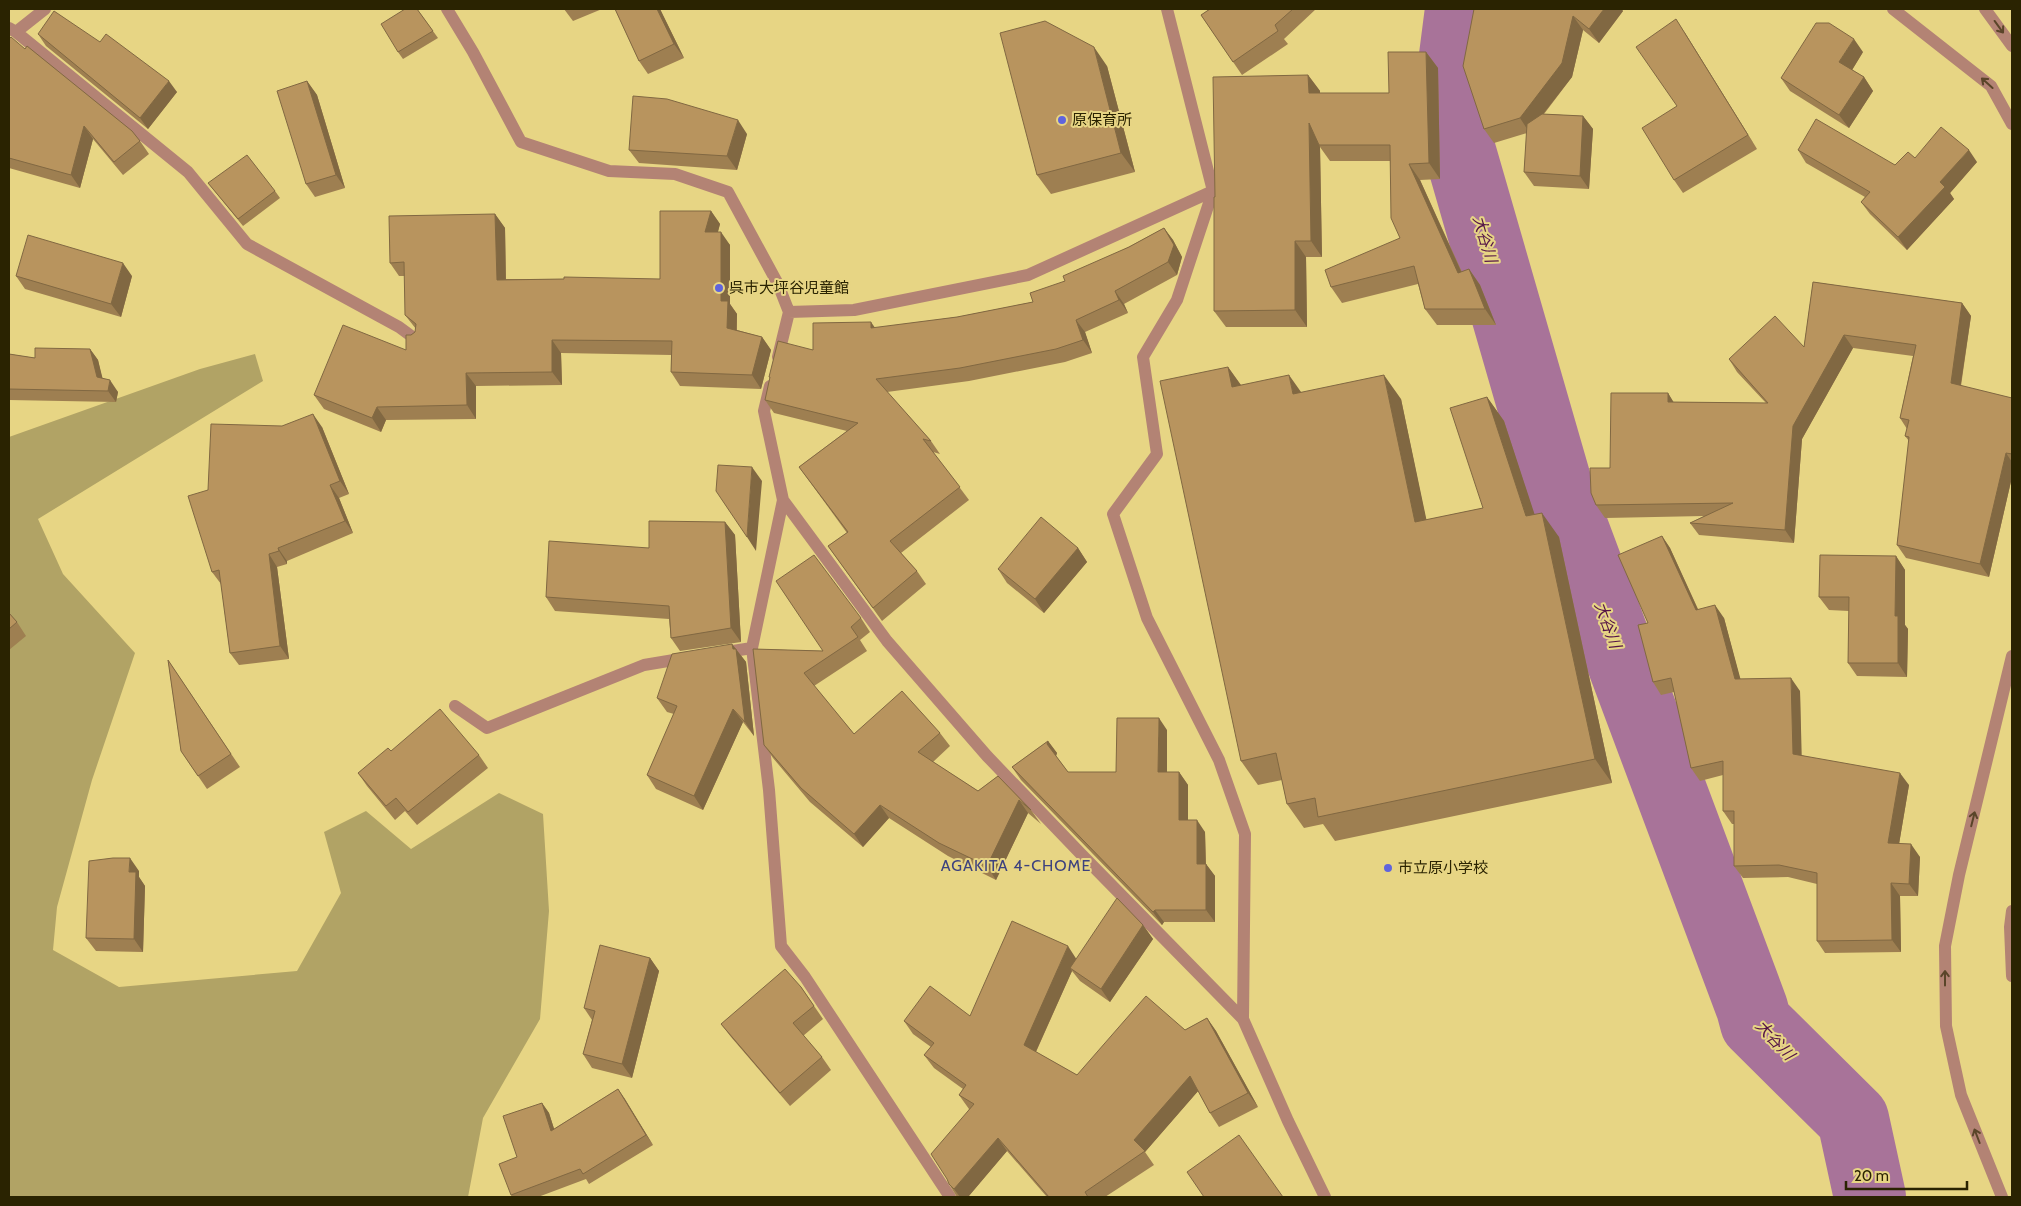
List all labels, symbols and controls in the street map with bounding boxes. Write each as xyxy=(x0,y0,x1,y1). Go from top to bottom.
one-way arrow xyxy=(1993,20,2004,33)
one-way arrow xyxy=(1980,77,1993,89)
place label: 原保育所 xyxy=(1072,111,1132,129)
marker: 原保育所 xyxy=(1056,114,1068,126)
water label: 大谷川 xyxy=(1469,213,1501,267)
place label: 呉市大坪谷児童館 xyxy=(729,279,849,297)
marker: 呉市大坪谷児童館 xyxy=(713,282,725,294)
water label: 大谷川 xyxy=(1591,599,1626,653)
one-way arrow xyxy=(1969,811,1978,827)
district label: AGAKITA 4-CHOME xyxy=(941,856,1091,875)
place label: 市立原小学校 xyxy=(1398,859,1488,877)
marker: 市立原小学校 xyxy=(1382,862,1394,874)
one-way arrow xyxy=(1940,971,1950,987)
water label: 大谷川 xyxy=(1752,1016,1800,1065)
one-way arrow xyxy=(1972,1129,1981,1144)
scale bar xyxy=(1846,1158,1967,1190)
text: 20 m xyxy=(1854,1167,1889,1185)

